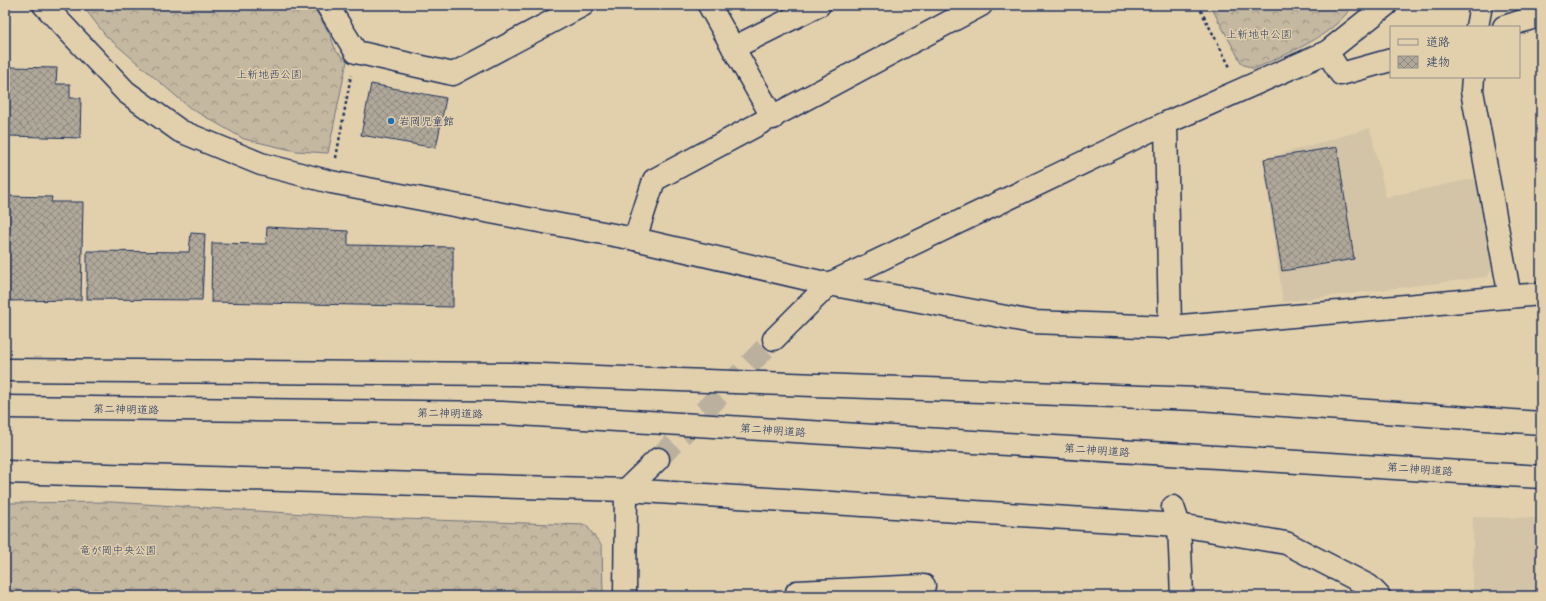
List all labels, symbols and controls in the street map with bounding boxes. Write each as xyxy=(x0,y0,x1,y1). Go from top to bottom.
legend xyxy=(1390,26,1520,78)
park label: 上新地中公園 xyxy=(1226,27,1292,42)
text: 道路 xyxy=(1426,34,1450,50)
text: 建物 xyxy=(1426,54,1450,70)
park label: 上新地西公園 xyxy=(236,67,302,82)
place label: 岩岡児童館 xyxy=(399,114,454,129)
marker: 岩岡児童館 xyxy=(386,116,396,126)
street label: 第二神明道路 xyxy=(93,401,159,418)
street label: 第二神明道路 xyxy=(417,405,483,422)
street label: 第二神明道路 xyxy=(740,421,806,440)
street label: 第二神明道路 xyxy=(1064,441,1130,460)
street label: 第二神明道路 xyxy=(1387,460,1453,479)
park label: 竜が岡中央公園 xyxy=(80,543,157,558)

